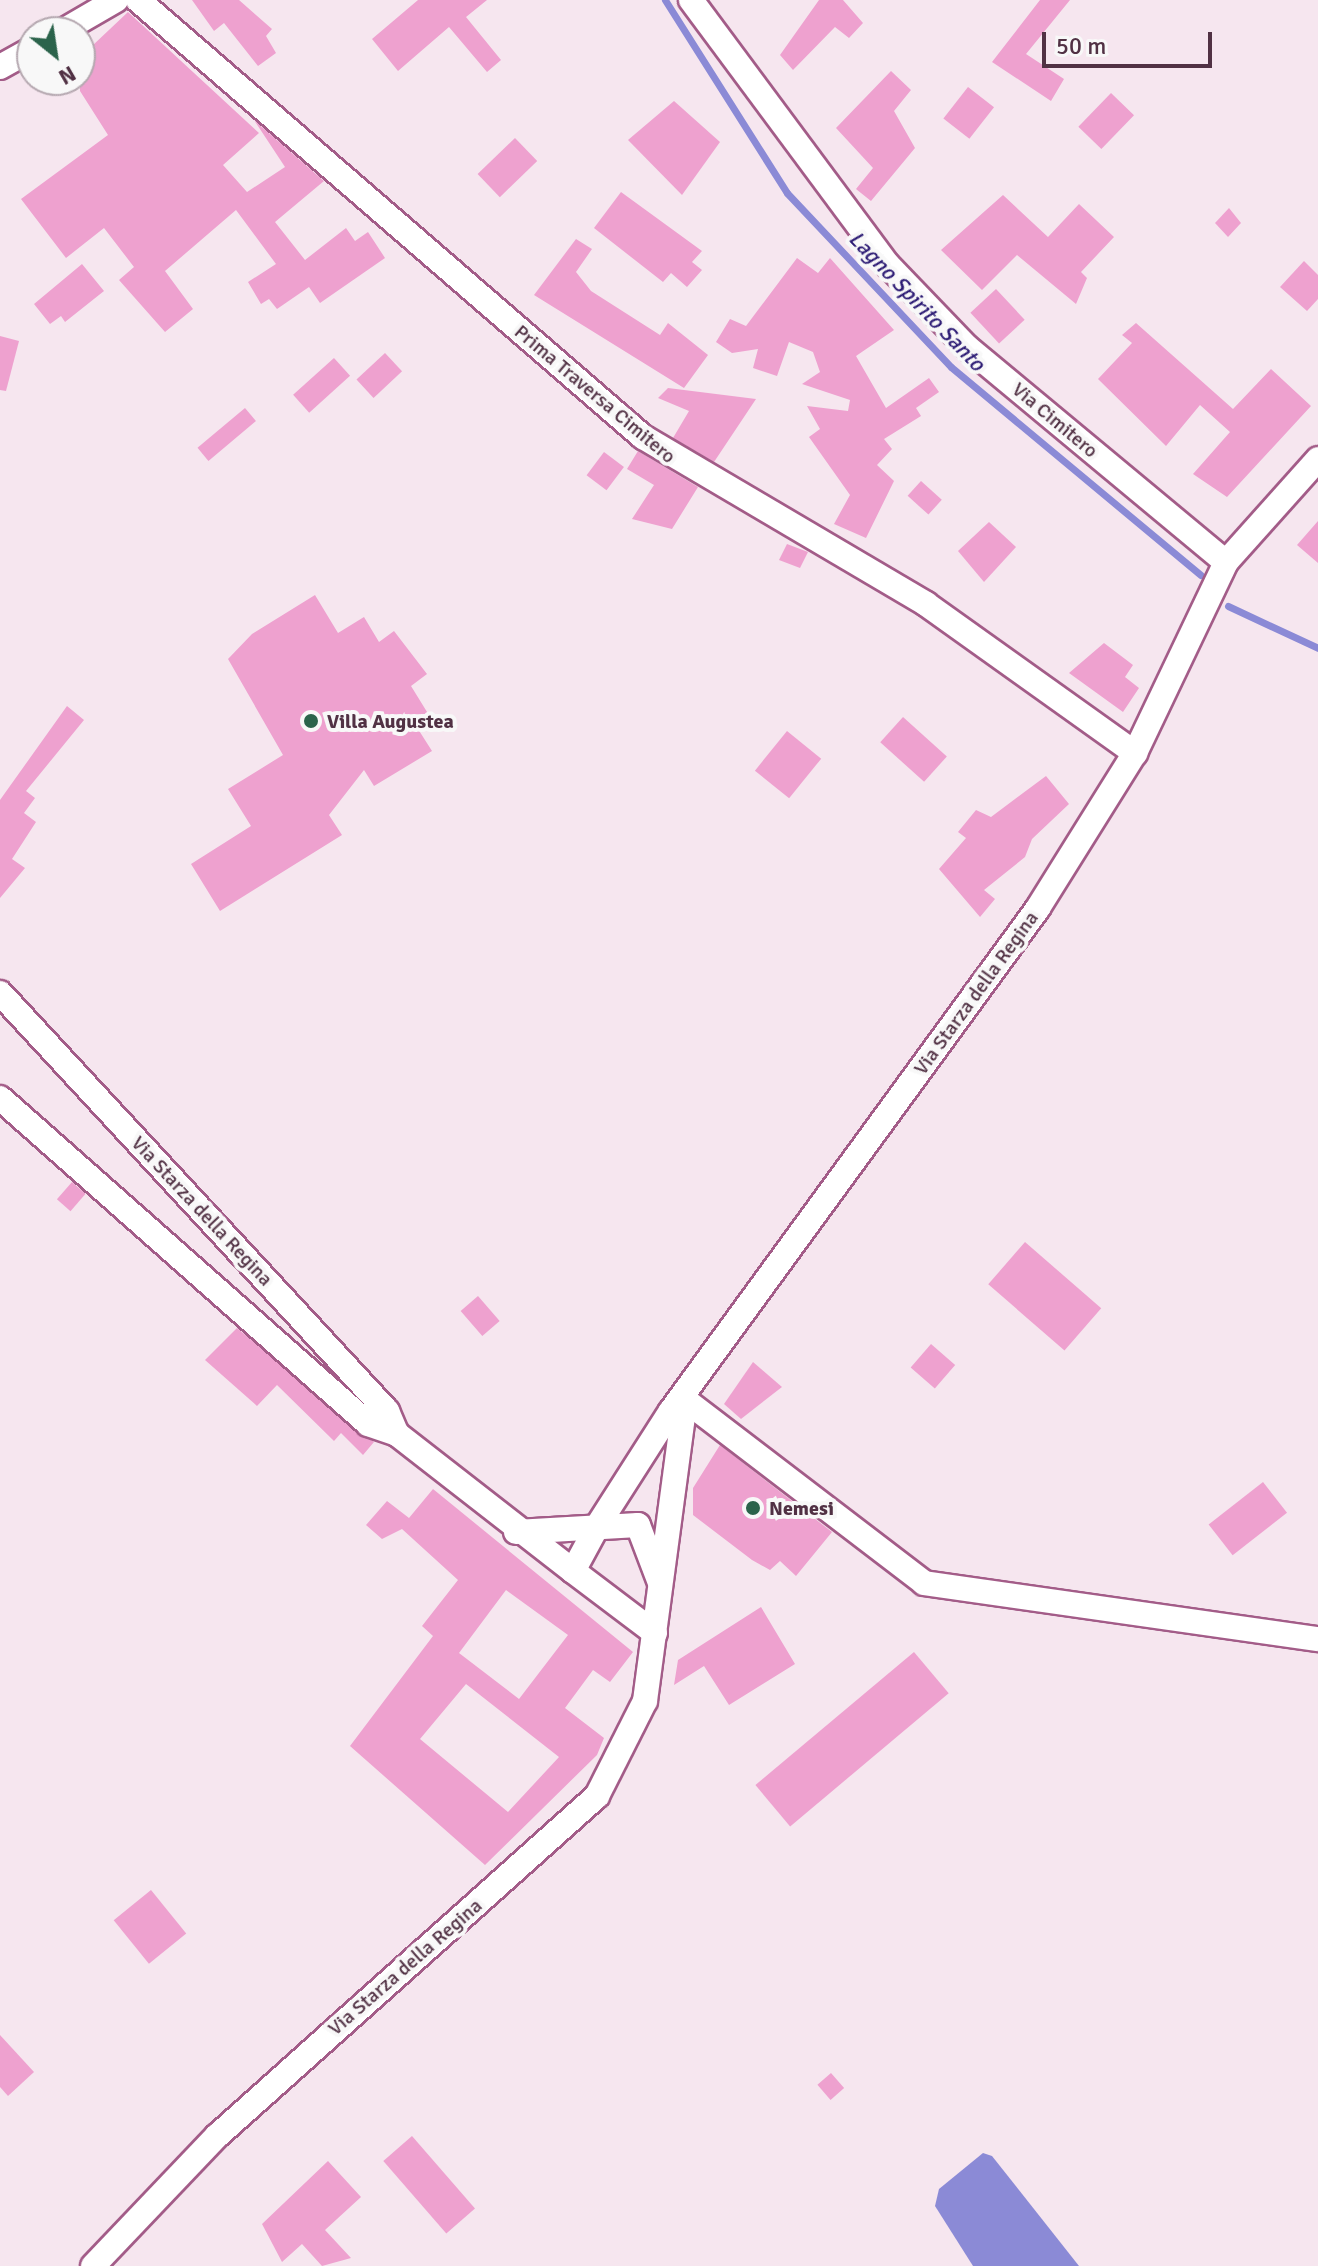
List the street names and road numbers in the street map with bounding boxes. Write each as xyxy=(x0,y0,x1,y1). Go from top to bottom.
street label: Prima Traversa Cimitero xyxy=(510,320,680,468)
street label: Via Cimitero xyxy=(1007,377,1103,463)
street label: Via Starza della Regina xyxy=(909,907,1043,1079)
street label: Via Starza della Regina xyxy=(126,1131,278,1291)
street label: Via Starza della Regina xyxy=(323,1894,487,2040)

